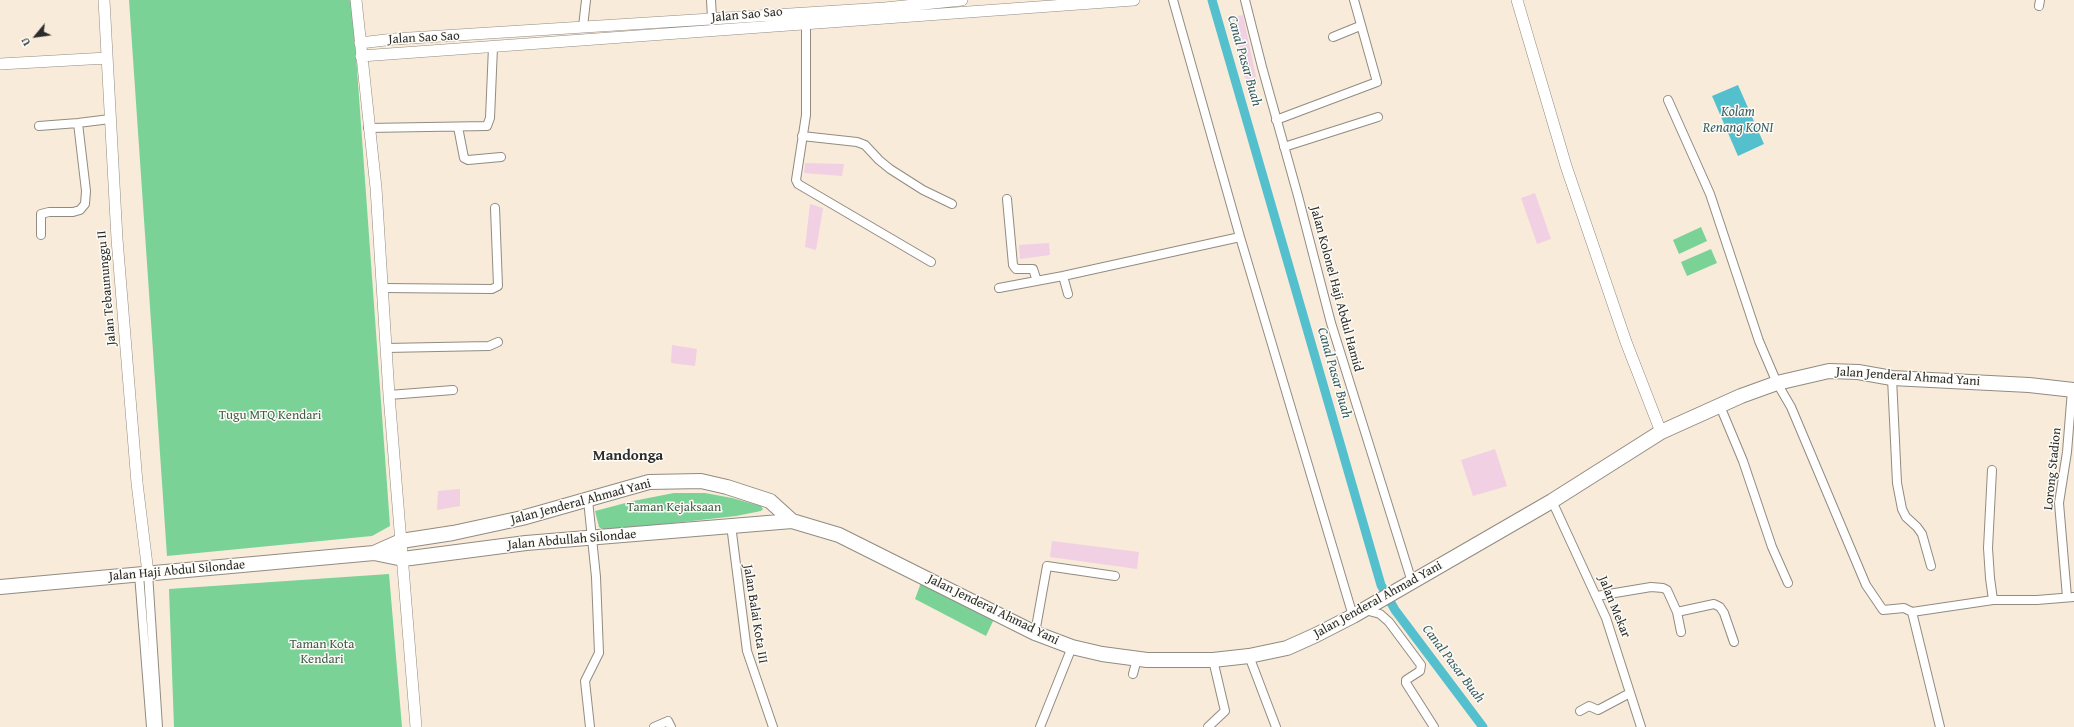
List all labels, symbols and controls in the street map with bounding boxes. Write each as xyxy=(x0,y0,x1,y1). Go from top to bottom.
street label: Jalan Sao Sao xyxy=(711,4,783,26)
water label: Canal Pasar Buah xyxy=(1223,14,1265,108)
north arrow xyxy=(16,16,56,56)
street label: Jalan Sao Sao xyxy=(388,28,460,48)
text: U xyxy=(17,35,34,49)
water label: Kolam Renang KONI xyxy=(1703,104,1773,136)
street label: Jalan Kolonel Haji Abdul Hamid xyxy=(1306,205,1366,373)
street label: Jalan Tebaununggu II xyxy=(94,230,120,346)
water label: Canal Pasar Buah xyxy=(1313,326,1355,420)
street label: Jalan Jenderal Ahmad Yani xyxy=(1835,364,1981,390)
park label: Tugu MTQ Kendari xyxy=(219,408,321,424)
street label: Lorong Stadion xyxy=(2041,427,2065,511)
district label: Mandonga xyxy=(593,447,663,465)
street label: Jalan Jenderal Ahmad Yani xyxy=(509,476,653,528)
park label: Taman Kejaksaan xyxy=(627,500,721,516)
street label: Jalan Abdullah Silondae xyxy=(507,527,637,553)
street label: Jalan Haji Abdul Silondae xyxy=(108,557,246,585)
street label: Jalan Jenderal Ahmad Yani xyxy=(1311,558,1445,642)
street label: Jalan Balai Kota III xyxy=(739,563,771,665)
street label: Jalan Jenderal Ahmad Yani xyxy=(925,571,1061,649)
street label: Jalan Mekar xyxy=(1595,574,1633,640)
water label: Canal Pasar Buah xyxy=(1418,622,1488,706)
park label: Taman Kota Kendari xyxy=(290,637,354,668)

